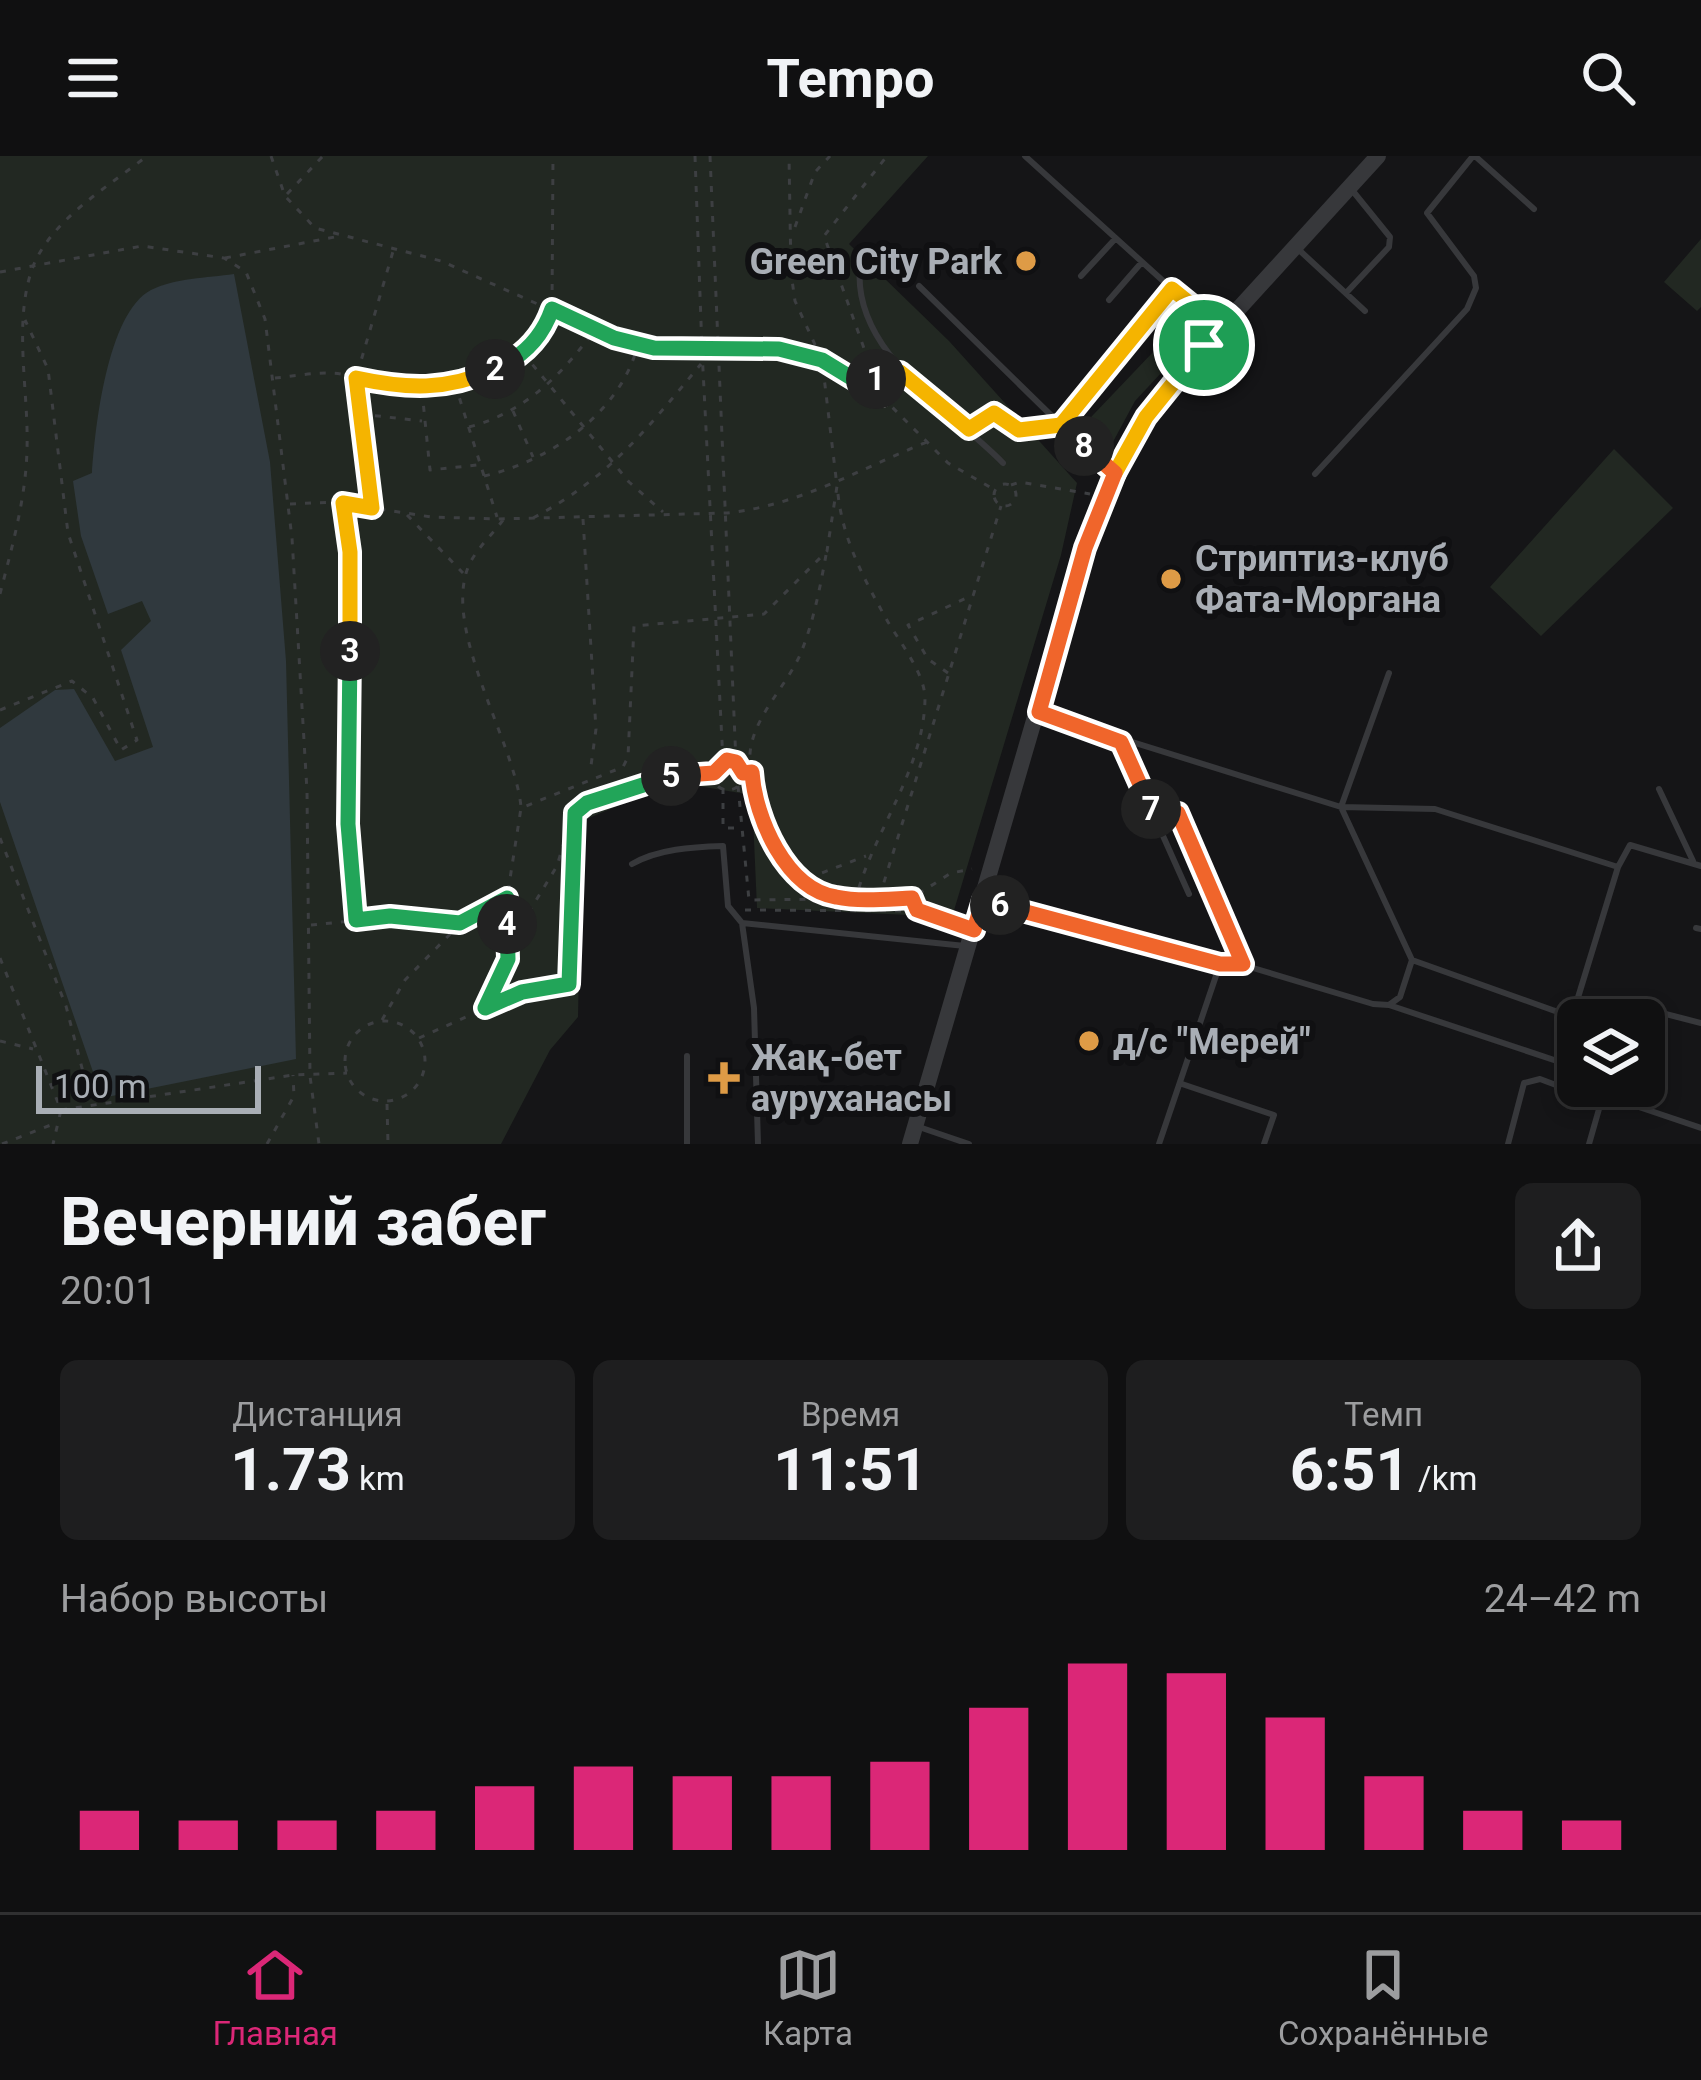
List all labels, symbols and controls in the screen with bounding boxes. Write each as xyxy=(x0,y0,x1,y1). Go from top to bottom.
icon: menu xyxy=(60,45,126,111)
icon: search xyxy=(1575,45,1641,111)
text: Tempo xyxy=(767,47,934,110)
place label: Green City Park xyxy=(750,241,1003,283)
marker: Green City Park xyxy=(1013,248,1039,274)
pin xyxy=(1153,294,1255,396)
icon: arrive xyxy=(1171,312,1237,378)
pin: 2 xyxy=(465,339,525,399)
text: 2 xyxy=(486,349,504,388)
pin: 1 xyxy=(846,349,906,409)
text: 1 xyxy=(867,359,885,398)
pin: 8 xyxy=(1054,416,1114,476)
text: 8 xyxy=(1075,426,1093,465)
place label: Стриптиз-клуб Фата-Моргана xyxy=(1195,538,1449,621)
marker: Стриптиз-клуб Фата-Моргана xyxy=(1158,566,1184,592)
pin: 3 xyxy=(320,621,380,681)
text: 3 xyxy=(341,631,359,670)
pin: 5 xyxy=(641,746,701,806)
text: 5 xyxy=(662,756,680,795)
pin: 7 xyxy=(1121,779,1181,839)
text: 7 xyxy=(1142,789,1160,828)
pin: 6 xyxy=(970,875,1030,935)
text: 6 xyxy=(991,885,1009,924)
pin: 4 xyxy=(477,894,537,954)
text: 4 xyxy=(498,904,516,943)
map controls xyxy=(1557,999,1665,1107)
button: layers xyxy=(1557,999,1665,1107)
place label: д/с "Мерей" xyxy=(1113,1021,1311,1063)
marker: д/с "Мерей" xyxy=(1076,1028,1102,1054)
place label: Жақ-бет ауруханасы xyxy=(751,1037,952,1120)
scale bar xyxy=(36,1060,261,1113)
marker: Жақ-бет ауруханасы xyxy=(708,1062,740,1094)
text: 100 m xyxy=(54,1067,147,1106)
button: share xyxy=(1515,1183,1641,1309)
text: Вечерний забег xyxy=(60,1184,546,1261)
text: 20:01 xyxy=(60,1268,157,1314)
text: Дистанция xyxy=(232,1395,403,1434)
text: Время xyxy=(801,1395,900,1434)
text: Темп xyxy=(1344,1395,1423,1434)
text: 1.73 xyxy=(230,1434,351,1505)
text: 11:51 xyxy=(773,1434,928,1505)
text: 6:51 xyxy=(1290,1434,1410,1505)
text: km xyxy=(351,1459,405,1498)
text: /km xyxy=(1410,1459,1477,1498)
text: Набор высоты xyxy=(60,1576,328,1622)
text: 24–42 m xyxy=(1484,1576,1641,1622)
tab: Главная xyxy=(213,1942,338,2053)
tab: Карта xyxy=(763,1942,853,2053)
tab: Сохранённые xyxy=(1278,1942,1488,2053)

